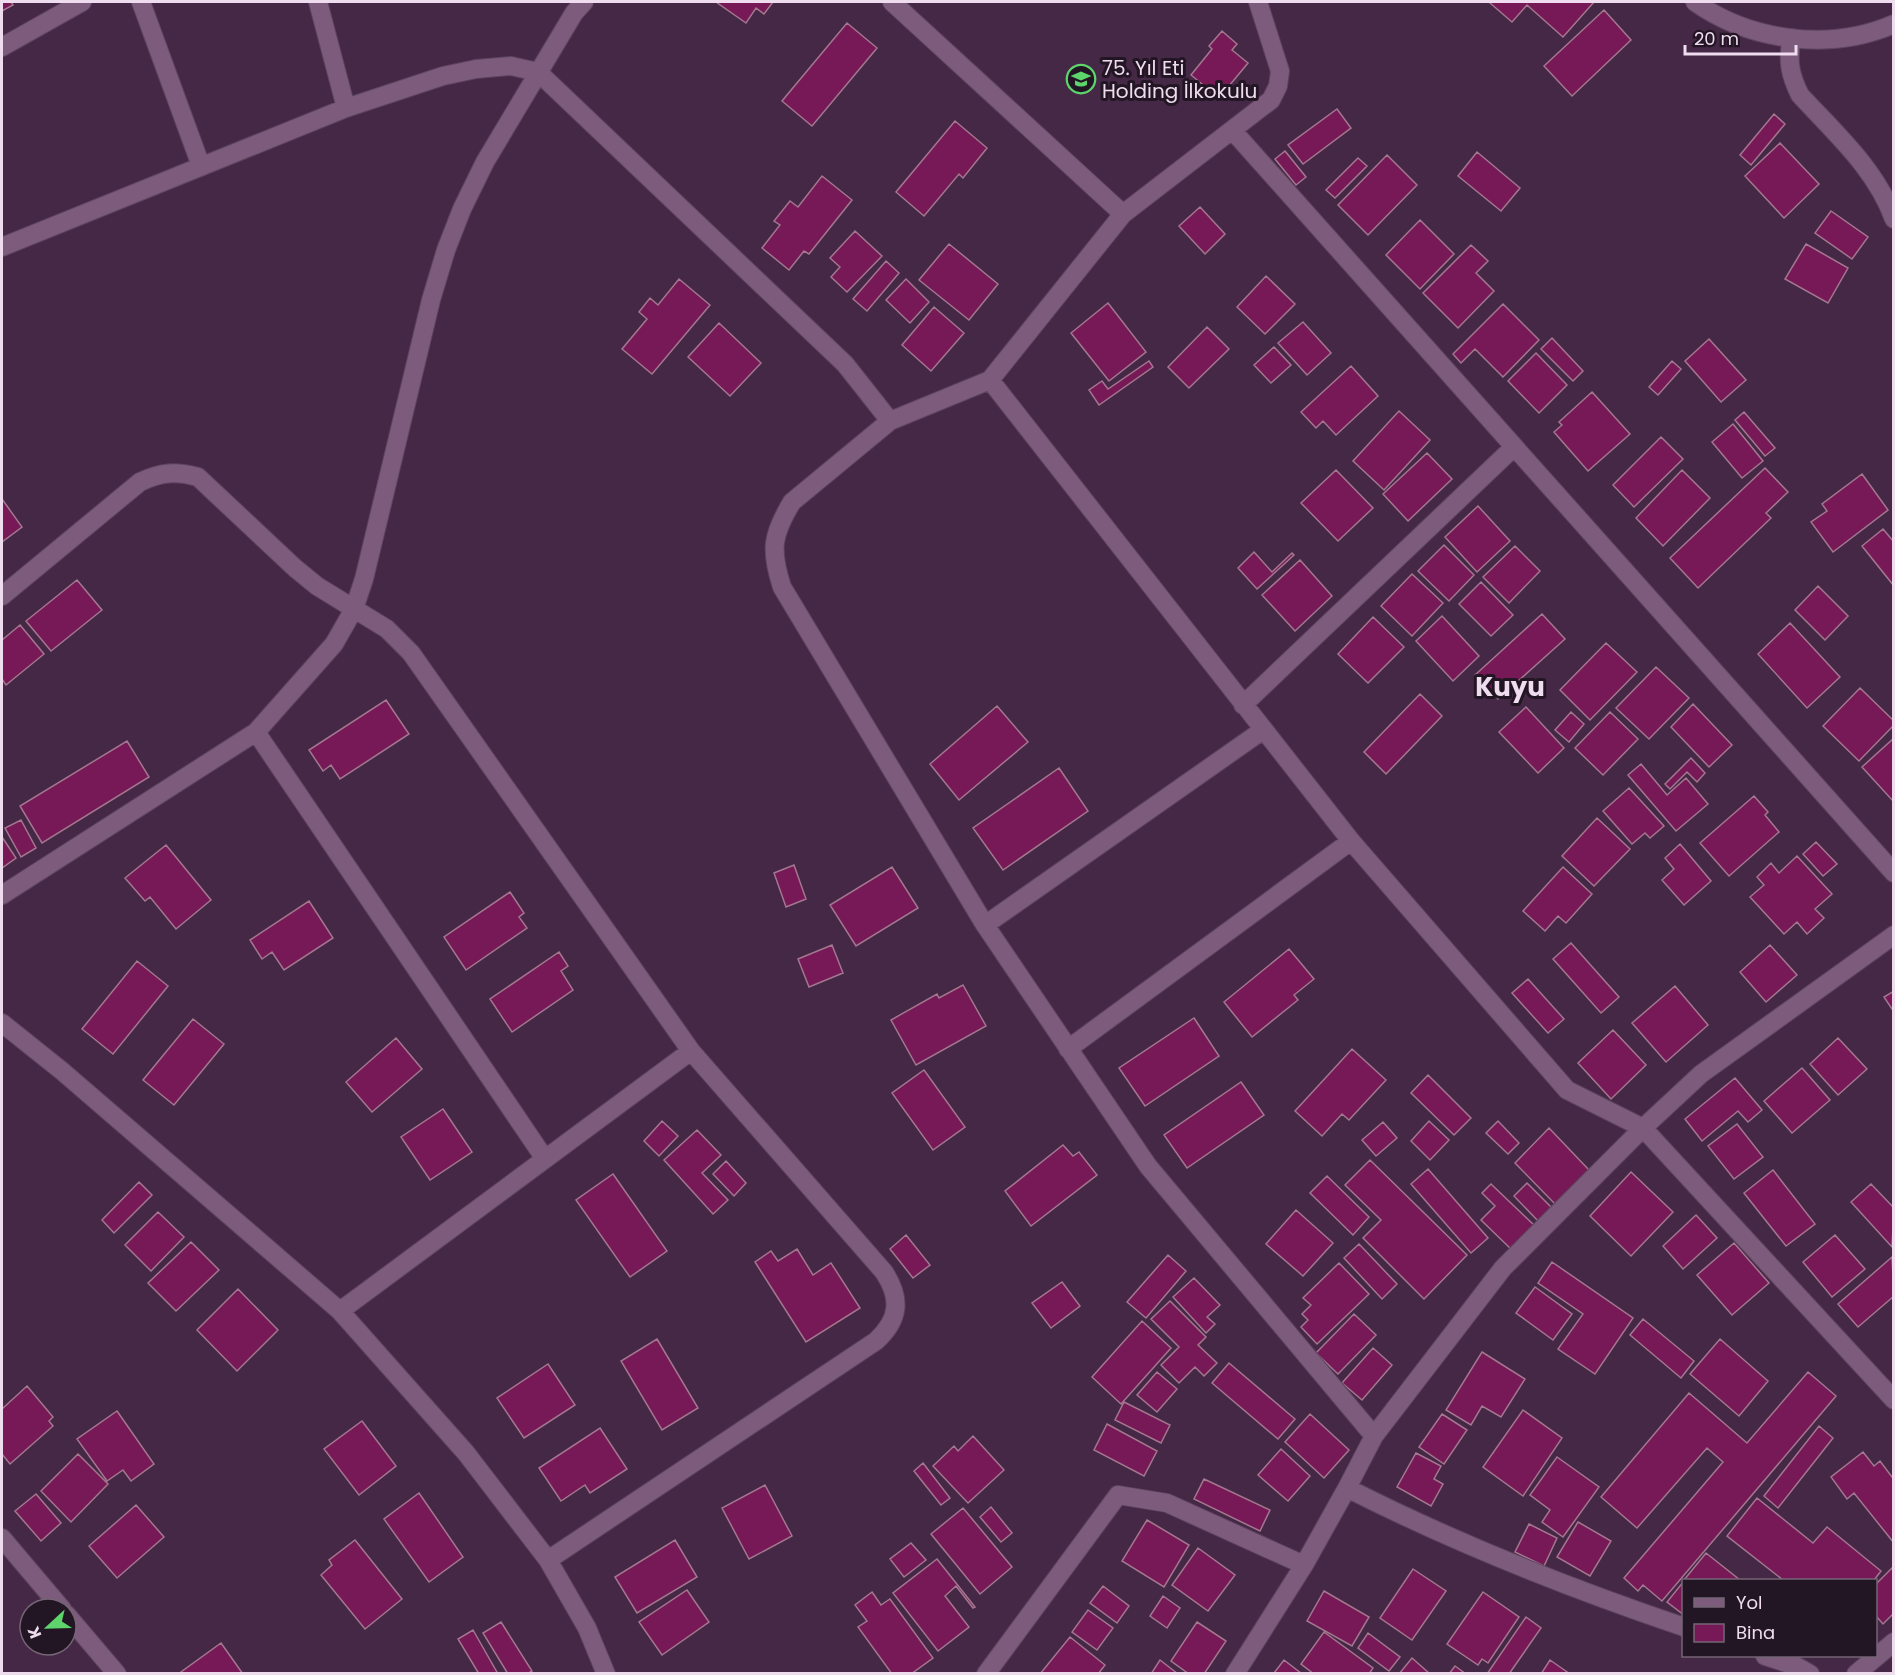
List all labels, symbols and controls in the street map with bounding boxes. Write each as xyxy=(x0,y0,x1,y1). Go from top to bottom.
scale bar xyxy=(1685,18,1796,56)
text: 20 m xyxy=(1694,26,1739,51)
place label: 75. Yıl Eti Holding İlkokulu xyxy=(1102,54,1257,105)
school or university icon: 75. Yıl Eti Holding İlkokulu xyxy=(1065,63,1097,95)
district label: Kuyu xyxy=(1475,669,1545,705)
legend xyxy=(1682,1579,1877,1657)
text: Yol xyxy=(1736,1590,1762,1615)
north arrow xyxy=(18,1597,78,1657)
text: Bina xyxy=(1736,1620,1775,1645)
text: K xyxy=(22,1623,47,1642)

